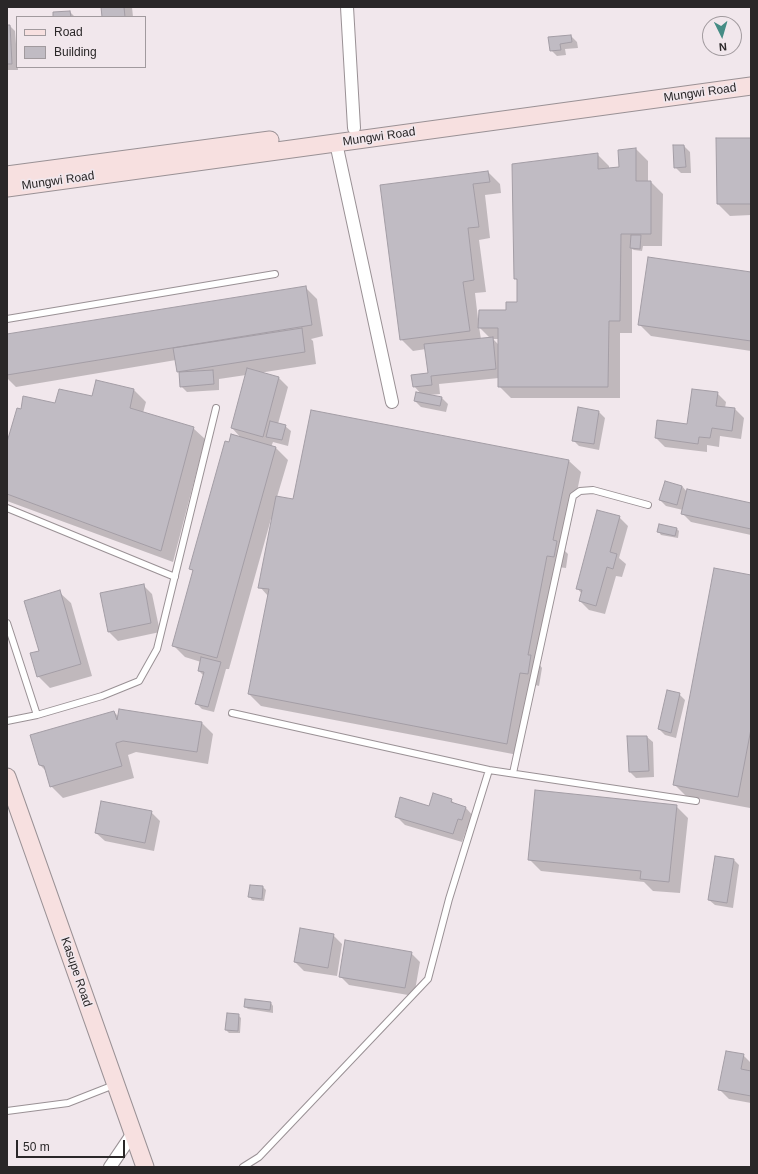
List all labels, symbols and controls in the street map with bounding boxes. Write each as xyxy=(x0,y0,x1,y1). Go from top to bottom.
legend xyxy=(16,16,146,68)
north arrow xyxy=(702,16,742,56)
text: Road xyxy=(54,25,83,39)
text: N xyxy=(718,41,727,53)
text: Building xyxy=(54,45,97,59)
street label: Mungwi Road xyxy=(663,81,737,105)
street label: Mungwi Road xyxy=(342,125,416,149)
street label: Mungwi Road xyxy=(21,169,95,193)
street label: Kasupe Road xyxy=(57,935,95,1009)
scale bar xyxy=(18,1132,127,1158)
text: 50 m xyxy=(23,1140,50,1154)

